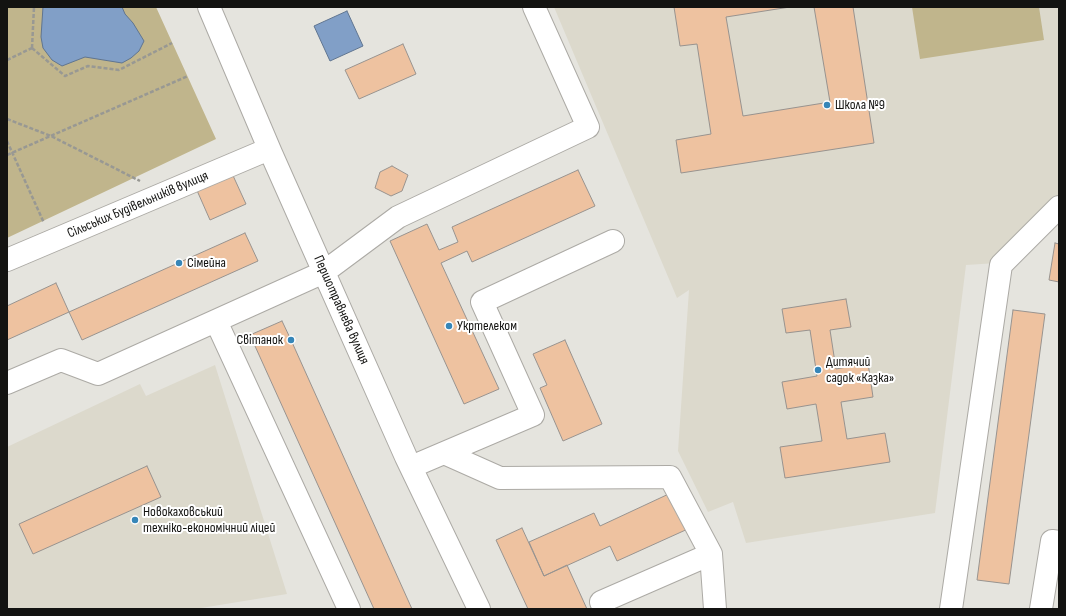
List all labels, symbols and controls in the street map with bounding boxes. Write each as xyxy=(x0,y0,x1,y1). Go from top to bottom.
place label: Школа №9 xyxy=(835,97,885,113)
marker: Школа №9 xyxy=(822,100,832,110)
street label: Сільських Будівельників вулиця xyxy=(65,168,211,242)
street label: Першотравнева вулиця xyxy=(309,253,373,367)
place label: Сімейна xyxy=(187,255,226,271)
marker: Сімейна xyxy=(174,258,184,268)
place label: Укртелеком xyxy=(457,318,517,334)
marker: Укртелеком xyxy=(444,321,454,331)
place label: Свiтанок xyxy=(236,332,283,348)
marker: Свiтанок xyxy=(286,335,296,345)
place label: Дитячий садок «Казка» xyxy=(826,354,894,386)
marker: Дитячий садок «Казка» xyxy=(813,365,823,375)
place label: Новокаховський техніко-економічний ліцей xyxy=(143,504,275,536)
marker: Новокаховський техніко-економічний ліцей xyxy=(130,515,140,525)

